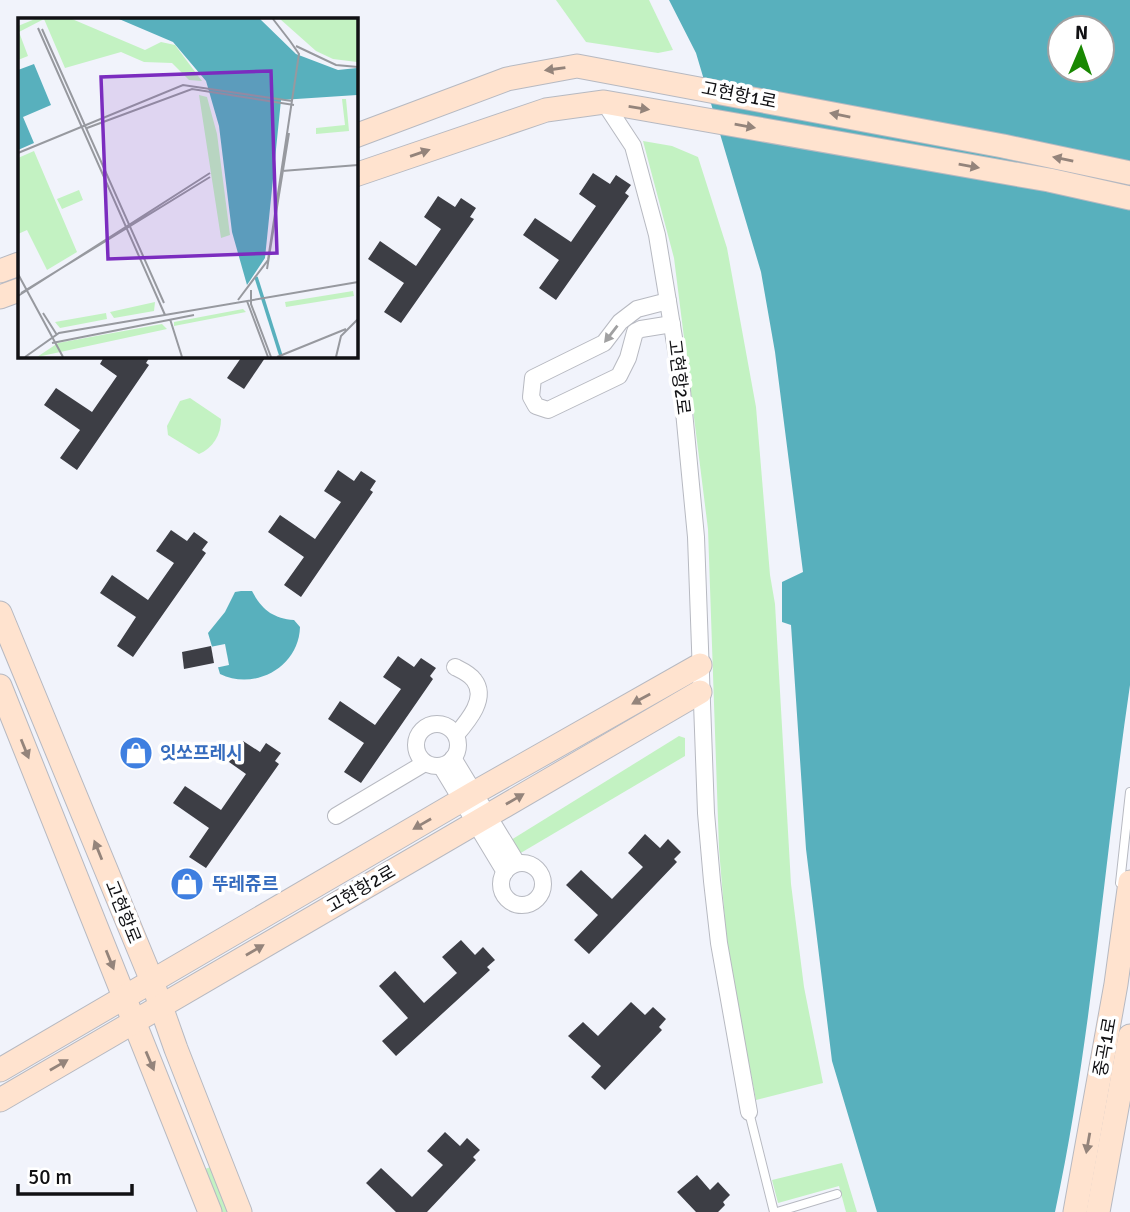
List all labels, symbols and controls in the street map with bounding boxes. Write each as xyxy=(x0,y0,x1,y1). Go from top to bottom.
north arrow xyxy=(1046,14,1116,84)
inset map xyxy=(18,18,357,357)
text: N xyxy=(1075,21,1089,45)
one-way arrow xyxy=(543,64,565,75)
street label: 고현항1로 xyxy=(700,77,778,113)
one-way arrow xyxy=(628,103,650,114)
one-way arrow xyxy=(829,109,851,120)
one-way arrow xyxy=(734,121,756,132)
one-way arrow xyxy=(409,147,430,158)
one-way arrow xyxy=(1052,153,1074,164)
one-way arrow xyxy=(958,161,980,172)
one-way arrow xyxy=(604,325,618,343)
street label: 고현항2로 xyxy=(663,338,695,416)
one-way arrow xyxy=(631,693,651,705)
shop icon: 잇쏘프레시 xyxy=(117,734,155,772)
one-way arrow xyxy=(20,739,31,760)
place label: 잇쏘프레시 xyxy=(160,742,243,764)
one-way arrow xyxy=(506,793,525,805)
one-way arrow xyxy=(412,817,432,829)
one-way arrow xyxy=(92,839,103,860)
street label: 고현항2로 xyxy=(323,860,399,918)
shop icon: 뚜레쥬르 xyxy=(168,865,206,903)
place label: 뚜레쥬르 xyxy=(212,873,278,895)
street label: 고현항로 xyxy=(100,877,146,947)
one-way arrow xyxy=(246,944,265,956)
one-way arrow xyxy=(104,950,115,971)
street label: 중곡1로 xyxy=(1089,1016,1121,1078)
one-way arrow xyxy=(145,1050,156,1071)
one-way arrow xyxy=(50,1059,69,1072)
one-way arrow xyxy=(1082,1132,1093,1154)
scale bar xyxy=(18,1152,131,1196)
text: 50 m xyxy=(28,1164,72,1190)

